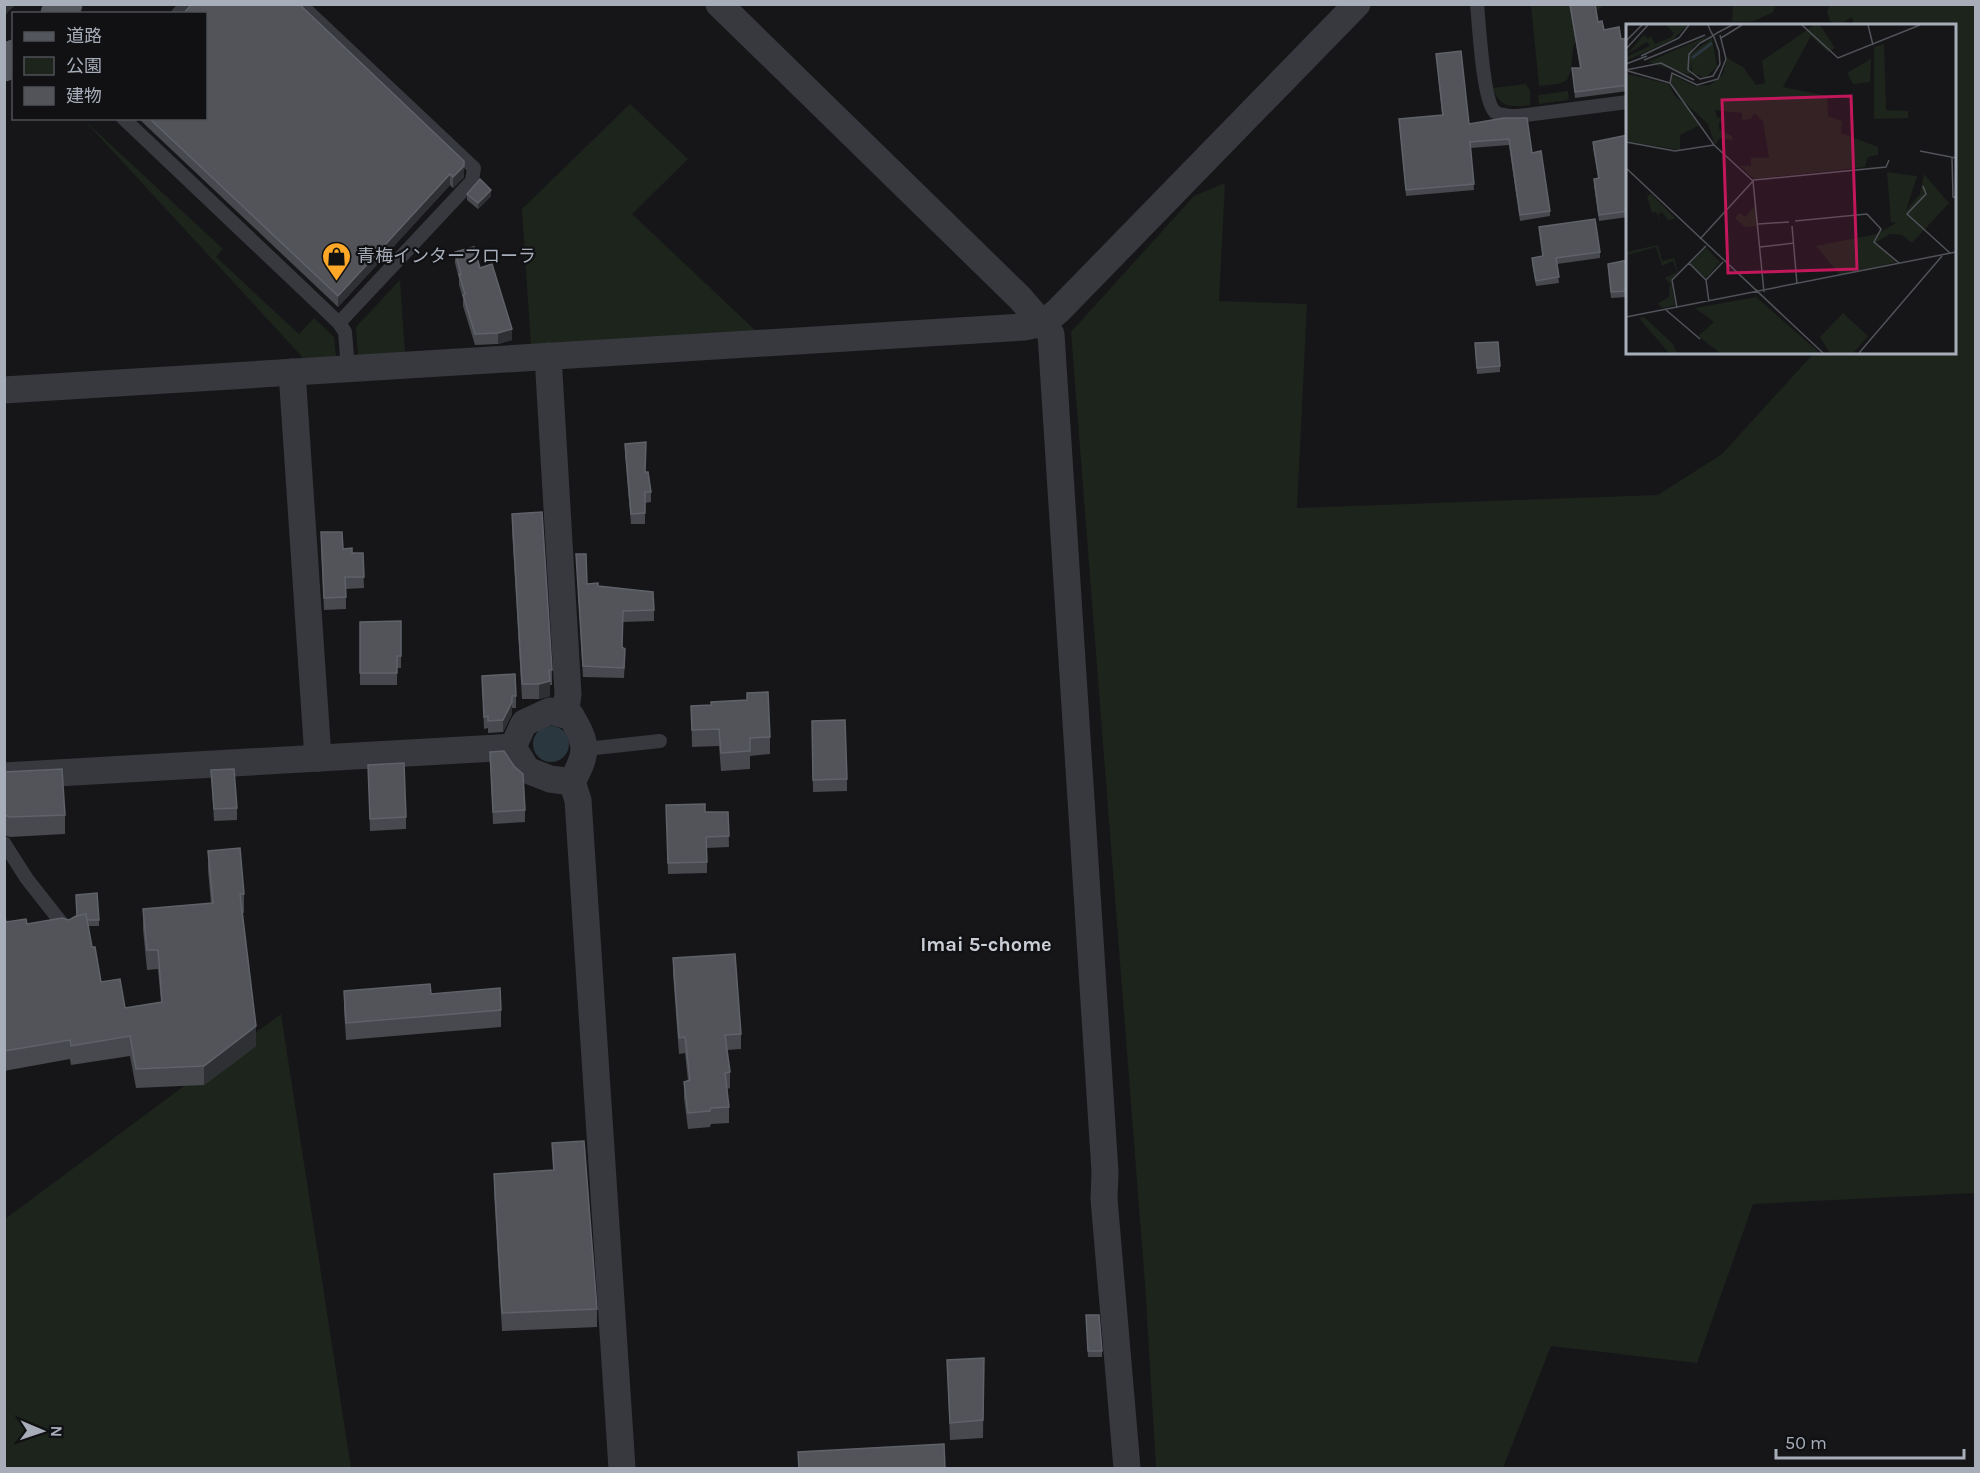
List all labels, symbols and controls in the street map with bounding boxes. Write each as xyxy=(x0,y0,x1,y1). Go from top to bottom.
legend xyxy=(12,12,207,120)
inset map xyxy=(1626,24,1956,354)
text: 道路 xyxy=(66,25,102,47)
text: 公園 xyxy=(66,55,102,77)
text: 建物 xyxy=(66,85,102,107)
shop icon: 青梅インターフローラ xyxy=(320,240,352,282)
place label: 青梅インターフローラ xyxy=(357,245,536,267)
district label: Imai 5-chome xyxy=(920,933,1052,956)
north arrow xyxy=(12,1401,72,1461)
scale bar xyxy=(1776,1422,1964,1460)
text: N xyxy=(47,1425,66,1438)
text: 50 m xyxy=(1785,1432,1827,1454)

